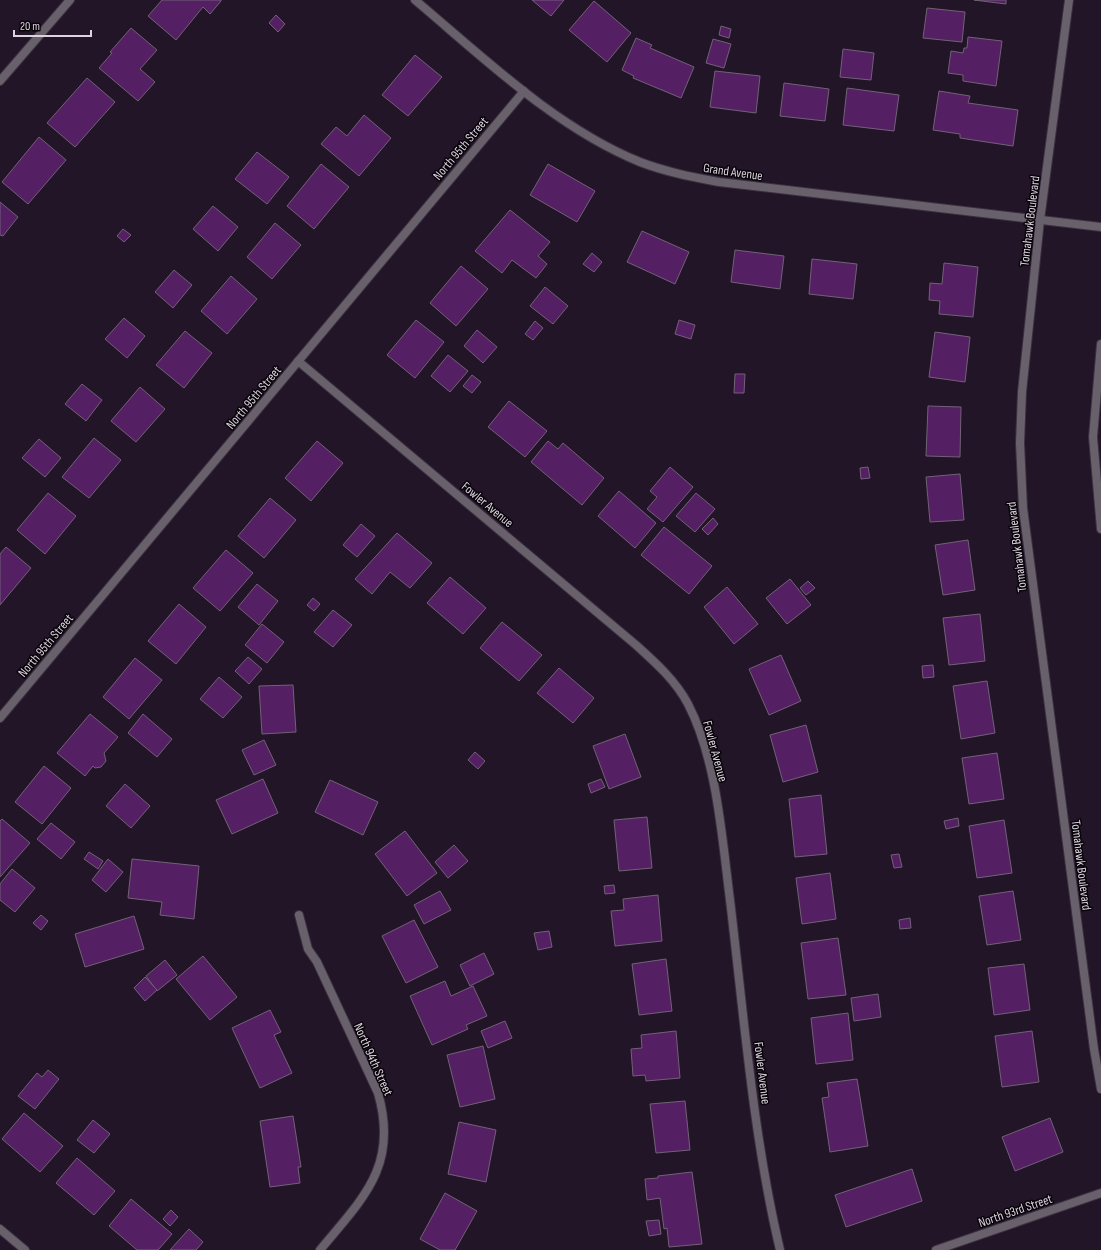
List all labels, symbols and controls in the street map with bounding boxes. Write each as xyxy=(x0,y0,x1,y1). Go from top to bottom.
scale bar xyxy=(14,12,91,38)
text: 20 m xyxy=(20,19,40,34)
street label: North 95th Street xyxy=(430,114,492,183)
street label: Grand Avenue xyxy=(702,160,764,184)
street label: Tomahawk Boulevard xyxy=(1017,175,1043,267)
street label: North 95th Street xyxy=(223,363,285,432)
street label: Fowler Avenue xyxy=(458,479,516,531)
street label: Tomahawk Boulevard xyxy=(1004,501,1030,593)
street label: North 95th Street xyxy=(15,611,77,680)
street label: Fowler Avenue xyxy=(699,719,731,784)
street label: Tomahawk Boulevard xyxy=(1068,819,1094,911)
street label: North 94th Street xyxy=(350,1021,396,1098)
street label: Fowler Avenue xyxy=(750,1041,774,1105)
street label: North 93rd Street xyxy=(976,1191,1054,1231)

